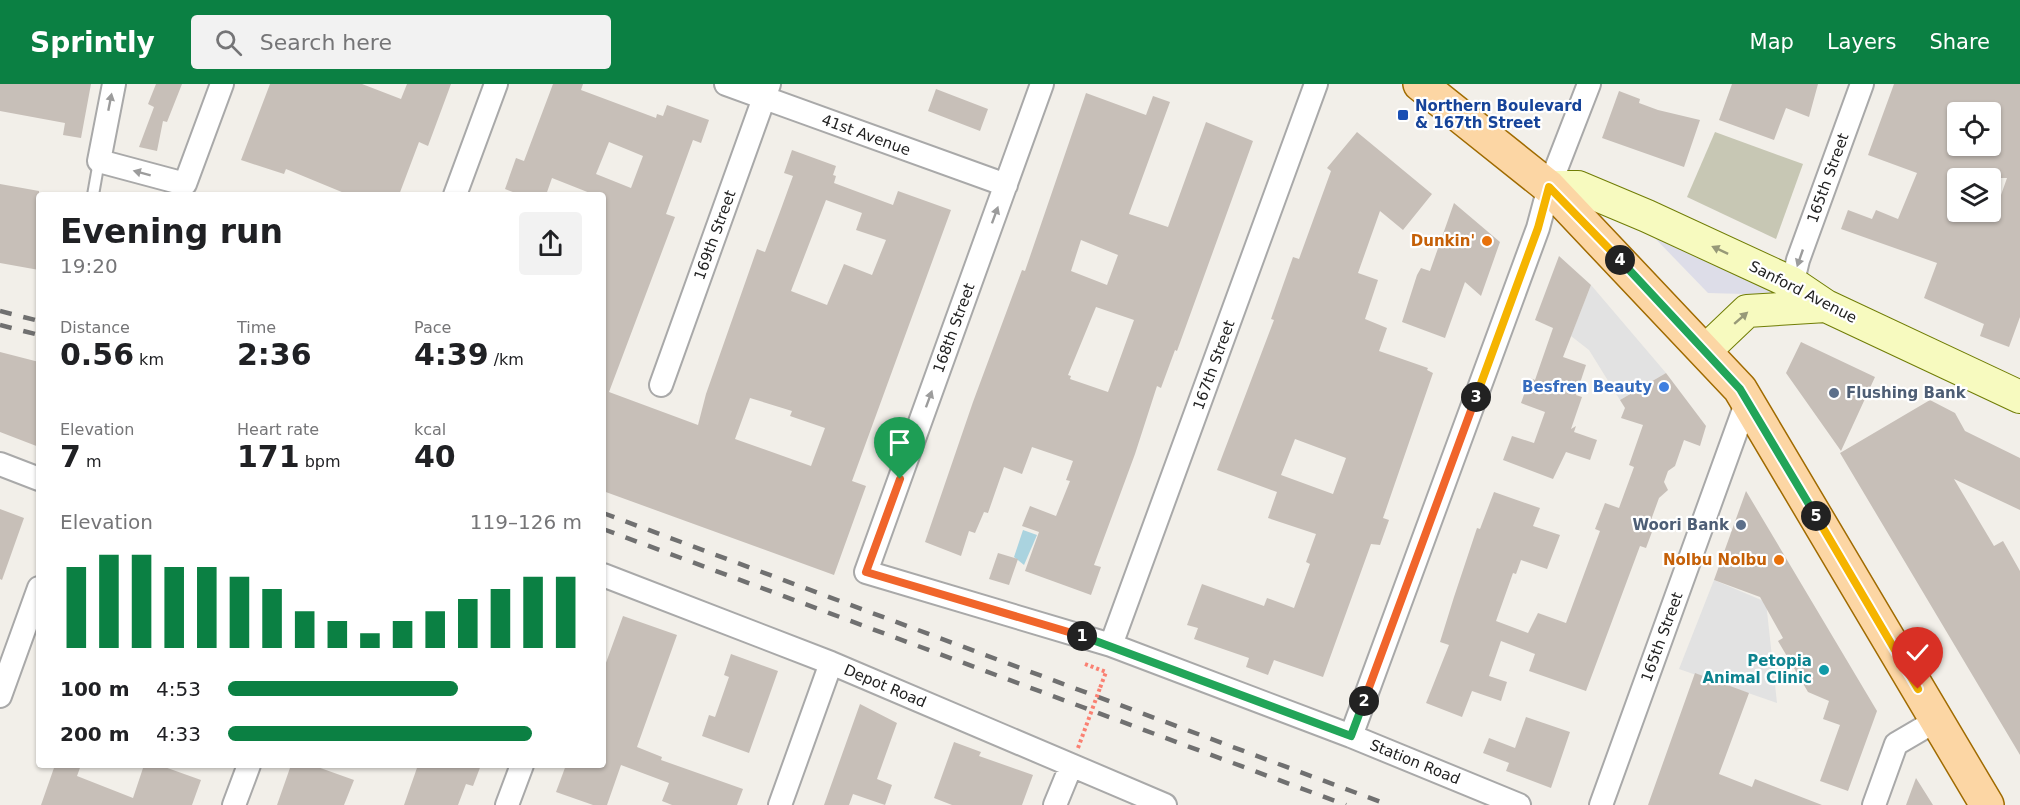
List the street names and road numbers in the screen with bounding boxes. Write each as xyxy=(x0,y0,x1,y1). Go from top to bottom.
street label: 41st Avenue xyxy=(819,111,913,159)
street label: 165th Street xyxy=(1803,130,1853,225)
street label: 169th Street xyxy=(690,187,740,282)
street label: Sanford Avenue xyxy=(1746,257,1860,327)
street label: 168th Street xyxy=(929,280,979,375)
street label: 167th Street xyxy=(1189,317,1239,412)
street label: 165th Street xyxy=(1637,589,1687,684)
street label: Depot Road xyxy=(841,661,929,711)
street label: Station Road xyxy=(1367,736,1463,788)

